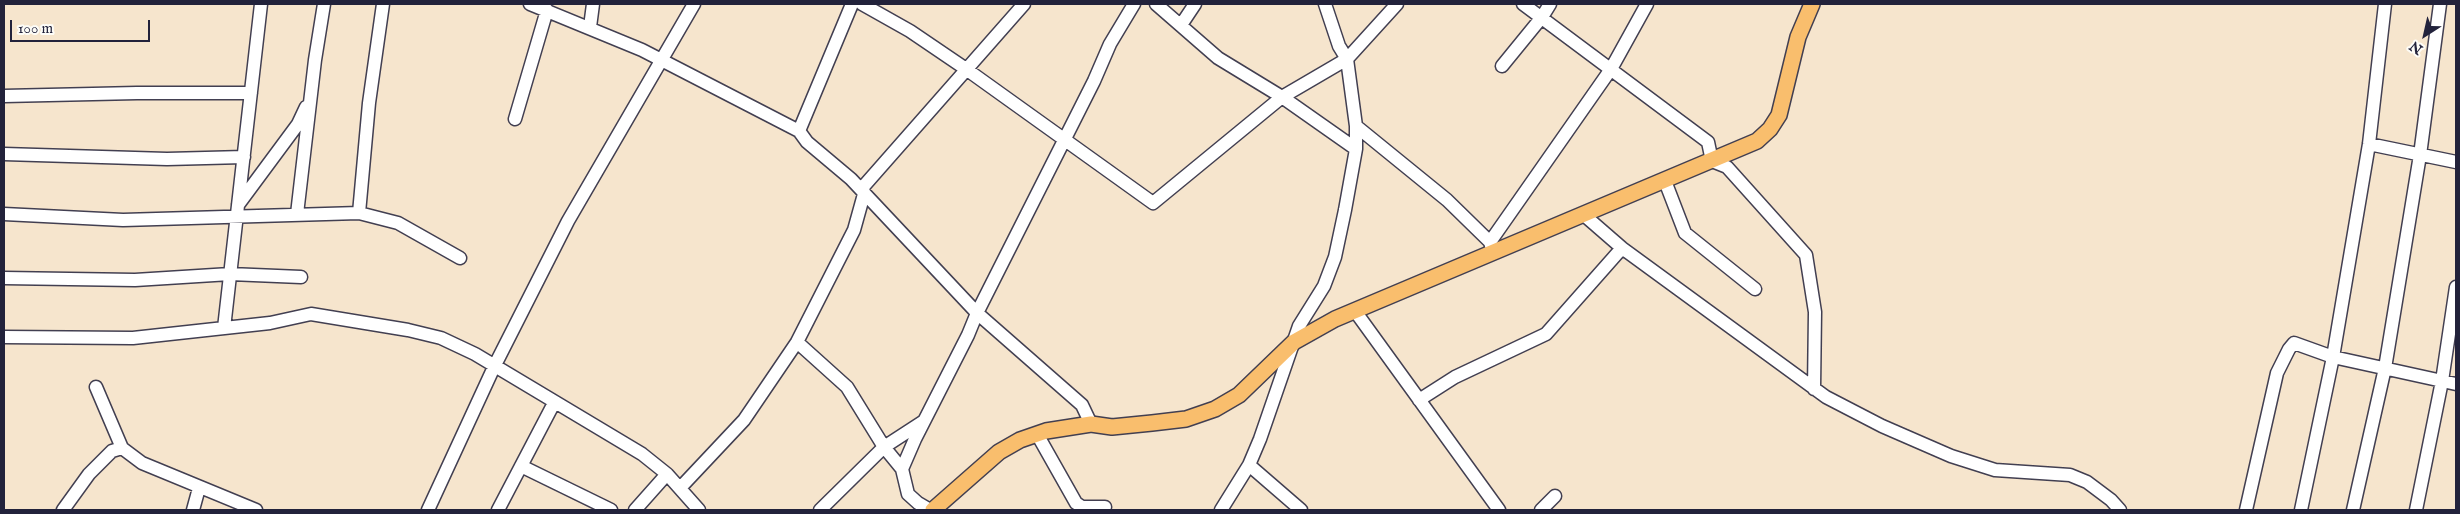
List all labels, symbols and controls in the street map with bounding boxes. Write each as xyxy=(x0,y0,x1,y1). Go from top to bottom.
scale bar xyxy=(12,10,152,42)
north arrow xyxy=(2400,10,2450,60)
text: 100 m xyxy=(18,19,53,38)
text: N xyxy=(2406,36,2427,58)

